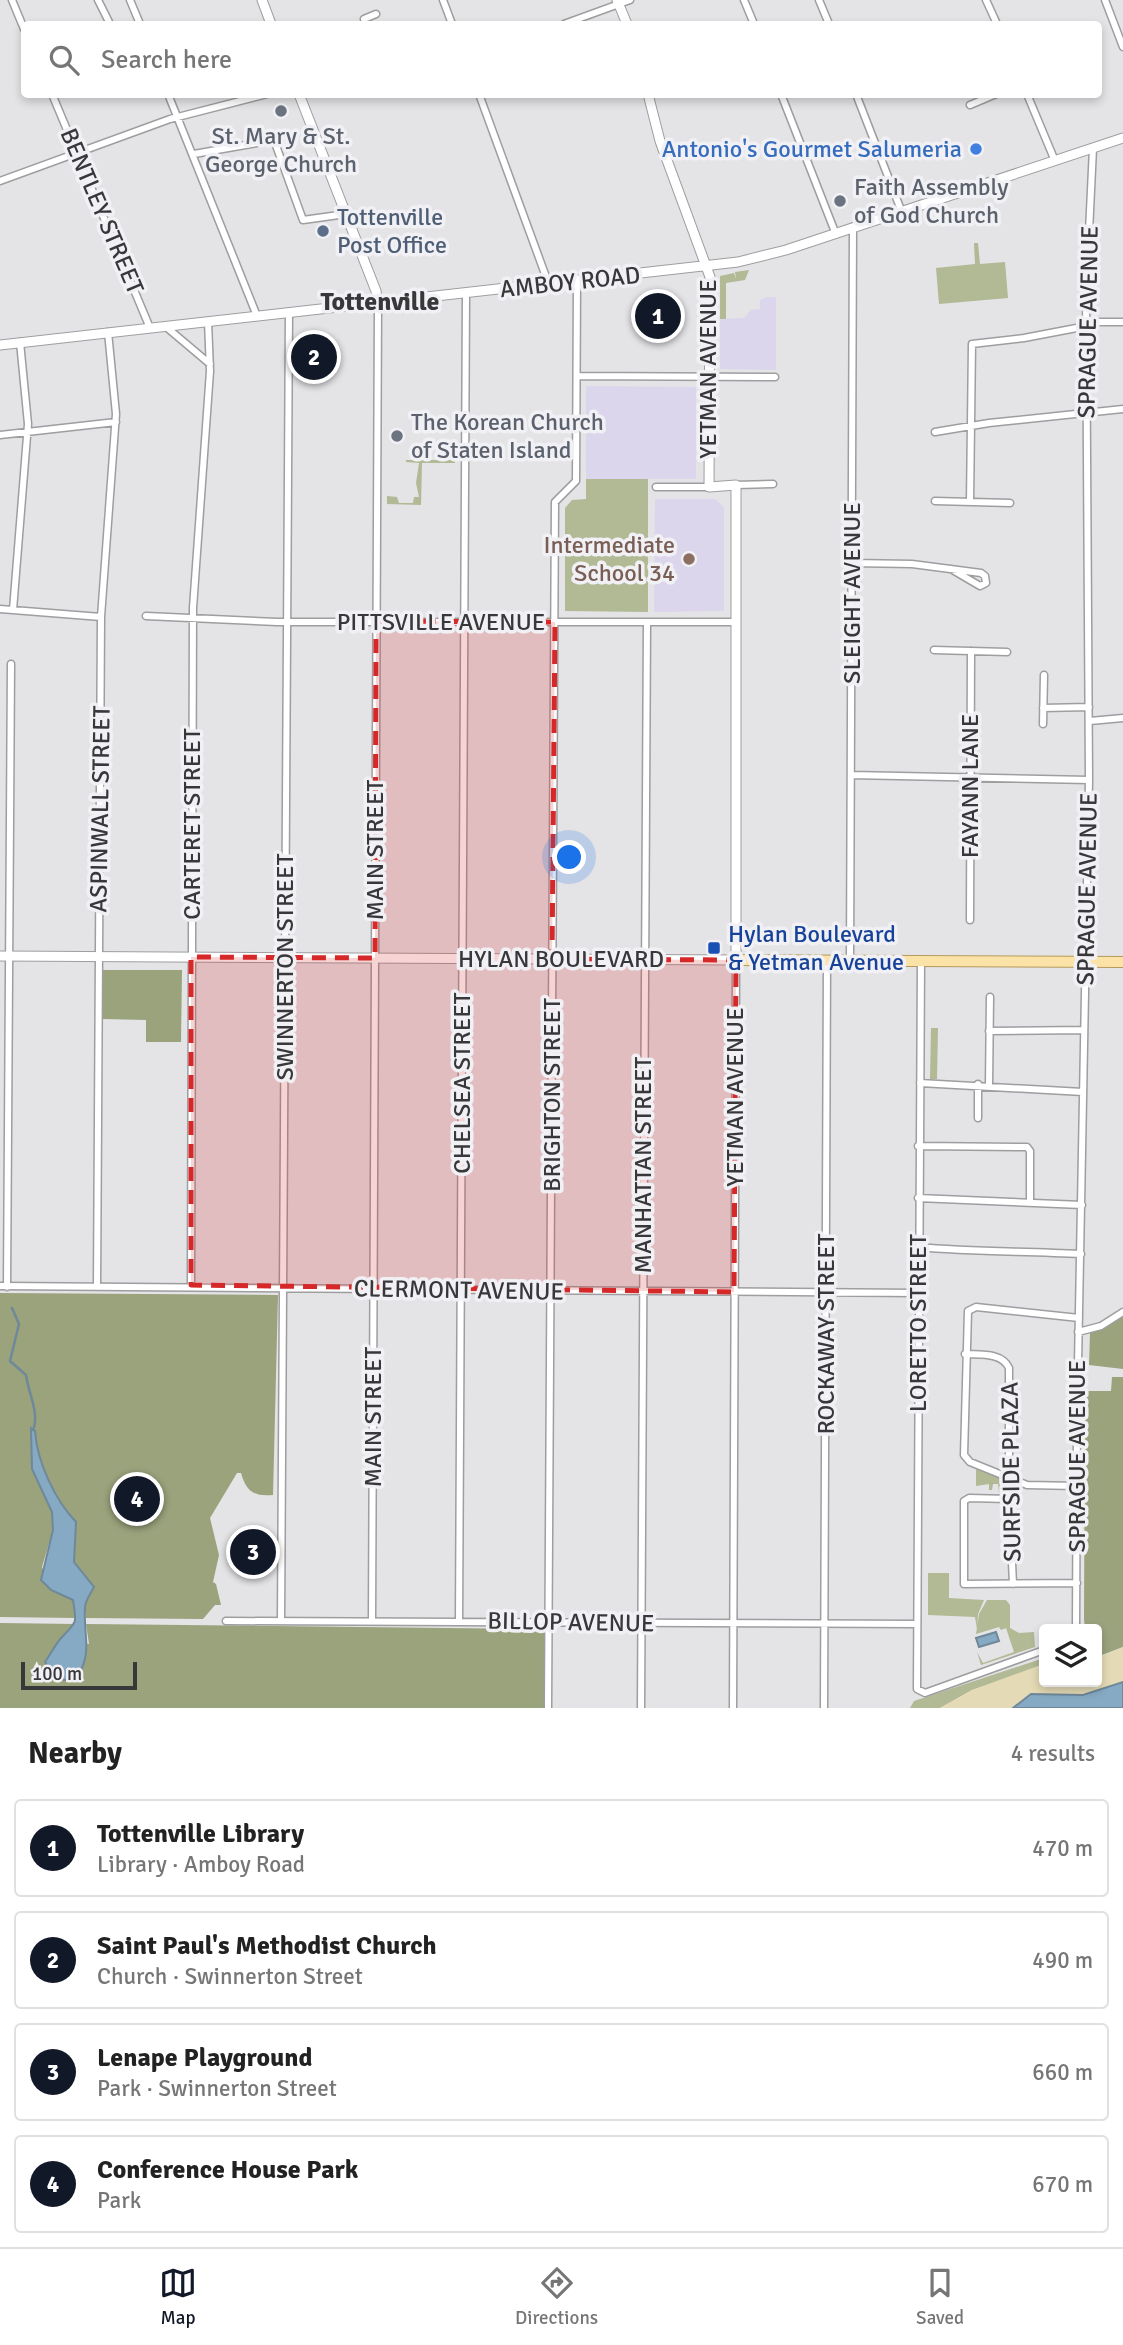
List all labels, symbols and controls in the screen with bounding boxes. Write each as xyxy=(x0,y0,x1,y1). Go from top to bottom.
search box xyxy=(21,21,1102,98)
icon: search xyxy=(45,41,83,79)
text: Search here xyxy=(101,44,232,76)
marker: St. Mary & St. George Church xyxy=(273,103,289,119)
place label: St. Mary & St. George Church xyxy=(205,121,357,179)
street label: BENTLEY STREET xyxy=(54,124,151,299)
place label: Antonio's Gourmet Salumeria xyxy=(662,134,962,164)
marker: Antonio's Gourmet Salumeria xyxy=(968,141,984,157)
place label: Faith Assembly of God Church xyxy=(854,172,1009,230)
marker: Faith Assembly of God Church xyxy=(832,193,848,209)
place label: Tottenville Post Office xyxy=(337,202,447,260)
marker: Tottenville Post Office xyxy=(315,223,331,239)
street label: SPRAGUE AVENUE xyxy=(1071,225,1105,419)
street label: AMBOY ROAD xyxy=(498,260,642,304)
street label: YETMAN AVENUE xyxy=(693,279,723,459)
district label: Tottenville xyxy=(320,286,440,318)
pin: 1 xyxy=(635,290,681,342)
pin: 2 xyxy=(291,331,337,383)
place label: The Korean Church of Staten Island xyxy=(411,407,604,465)
marker: The Korean Church of Staten Island xyxy=(389,428,405,444)
street label: SLEIGHT AVENUE xyxy=(837,502,867,684)
place label: Intermediate School 34 xyxy=(543,530,675,588)
marker: Intermediate School 34 xyxy=(681,551,697,567)
street label: PITTSVILLE AVENUE xyxy=(337,607,545,637)
street label: ASPINWALL STREET xyxy=(83,705,117,913)
street label: FAYANN LANE xyxy=(955,714,985,858)
street label: CARTERET STREET xyxy=(177,728,207,920)
street label: MAIN STREET xyxy=(360,780,390,920)
street label: SPRAGUE AVENUE xyxy=(1070,792,1104,986)
your location xyxy=(552,840,586,874)
street label: SWINNERTON STREET xyxy=(270,853,300,1080)
place label: Hylan Boulevard & Yetman Avenue xyxy=(728,919,904,977)
marker: Hylan Boulevard & Yetman Avenue xyxy=(706,940,722,956)
street label: HYLAN BOULEVARD xyxy=(458,944,664,974)
street label: CHELSEA STREET xyxy=(447,992,477,1174)
street label: BRIGHTON STREET xyxy=(537,998,567,1192)
street label: YETMAN AVENUE xyxy=(720,1007,750,1187)
street label: MANHATTAN STREET xyxy=(628,1056,658,1273)
street label: ROCKAWAY STREET xyxy=(811,1233,841,1435)
street label: LORETTO STREET xyxy=(903,1234,933,1412)
street label: CLERMONT AVENUE xyxy=(354,1273,564,1307)
street label: MAIN STREET xyxy=(358,1347,388,1487)
street label: SPRAGUE AVENUE xyxy=(1062,1360,1092,1552)
street label: SURFSIDE PLAZA xyxy=(994,1382,1028,1562)
pin: 4 xyxy=(114,1473,160,1525)
pin: 3 xyxy=(230,1526,276,1578)
street label: BILLOP AVENUE xyxy=(487,1606,655,1638)
map controls xyxy=(1039,1624,1102,1687)
button: layers xyxy=(1039,1624,1102,1687)
scale bar xyxy=(21,1659,136,1691)
text: 100 m xyxy=(32,1662,82,1686)
text: Nearby xyxy=(28,1735,122,1772)
text: 4 results xyxy=(1011,1739,1095,1768)
text: Tottenville Library xyxy=(97,1818,304,1850)
text: 1 xyxy=(47,1834,59,1863)
text: 470 m xyxy=(1032,1834,1093,1863)
text: Library · Amboy Road xyxy=(97,1850,305,1879)
text: Saint Paul's Methodist Church xyxy=(97,1930,437,1962)
text: 2 xyxy=(47,1946,59,1975)
text: 490 m xyxy=(1032,1946,1093,1975)
text: Church · Swinnerton Street xyxy=(97,1962,363,1991)
text: Lenape Playground xyxy=(97,2042,313,2074)
text: 3 xyxy=(47,2058,59,2087)
text: 660 m xyxy=(1032,2058,1093,2087)
text: Park · Swinnerton Street xyxy=(97,2074,337,2103)
text: Conference House Park xyxy=(97,2154,358,2186)
text: 4 xyxy=(47,2170,59,2199)
text: 670 m xyxy=(1032,2170,1093,2199)
text: Park xyxy=(97,2186,141,2215)
tab: Map xyxy=(159,2264,197,2330)
tab: Directions xyxy=(515,2264,598,2330)
tab: Saved xyxy=(916,2264,964,2330)

